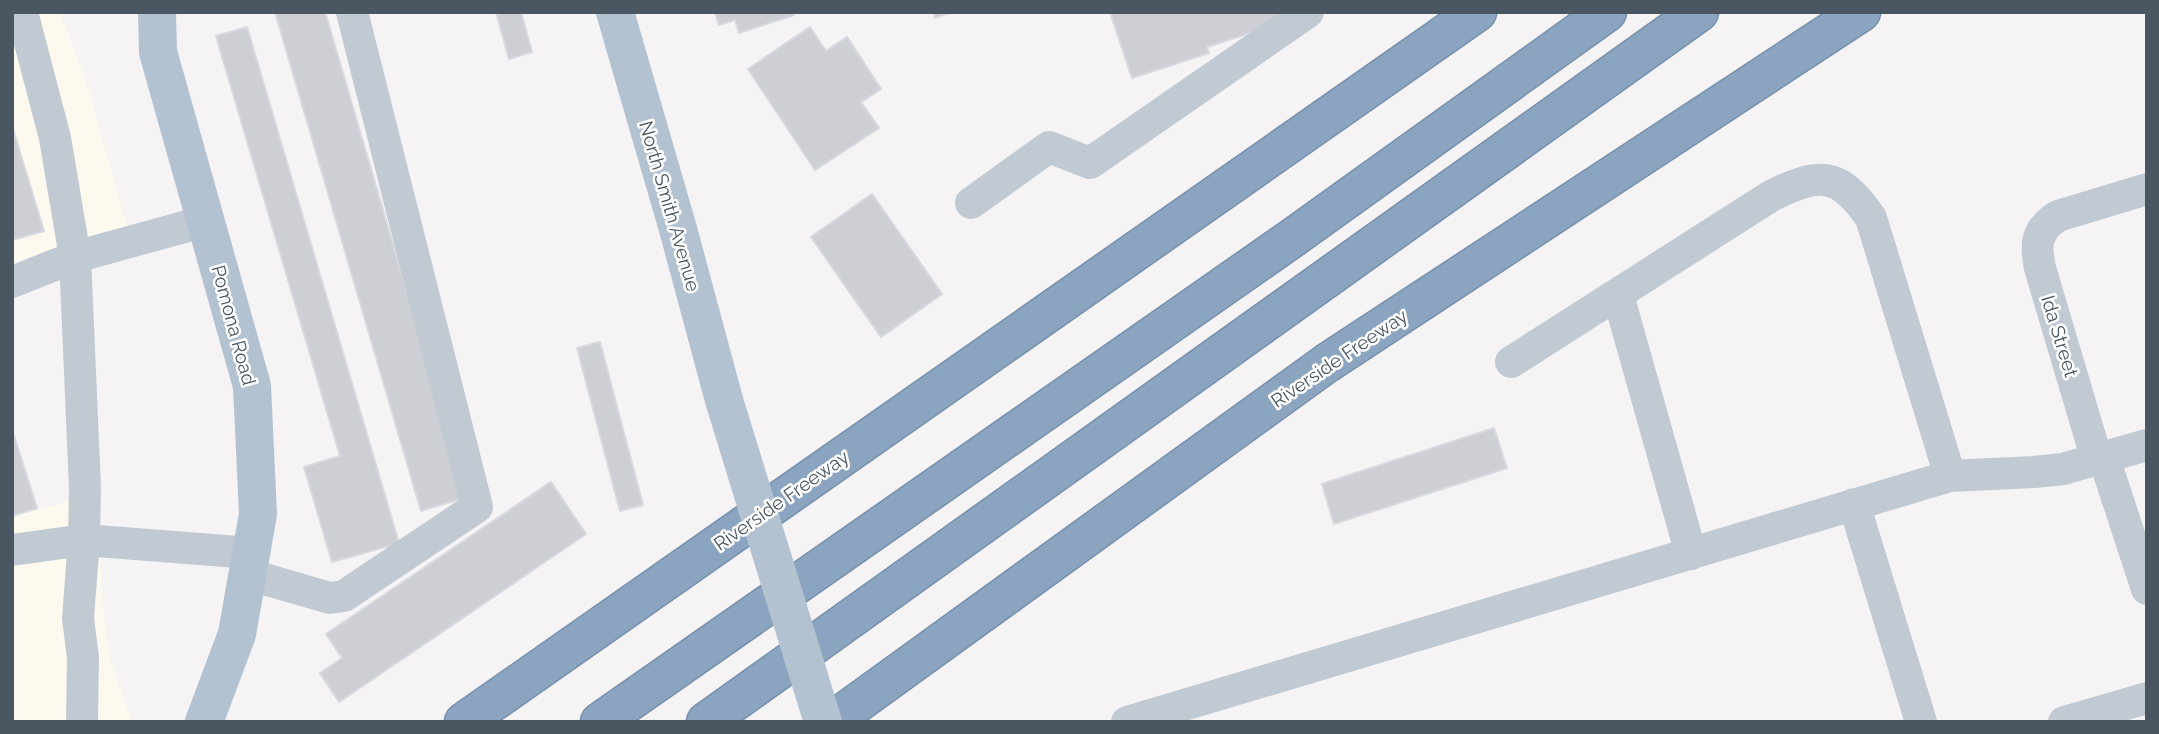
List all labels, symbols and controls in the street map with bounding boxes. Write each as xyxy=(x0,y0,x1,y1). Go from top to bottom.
street label: North Smith Avenue xyxy=(635,118,705,294)
street label: Pomona Road xyxy=(207,262,261,388)
street label: Ida Street xyxy=(2037,292,2083,380)
street label: Riverside Freeway xyxy=(1267,304,1411,412)
street label: Riverside Freeway xyxy=(709,445,853,555)

